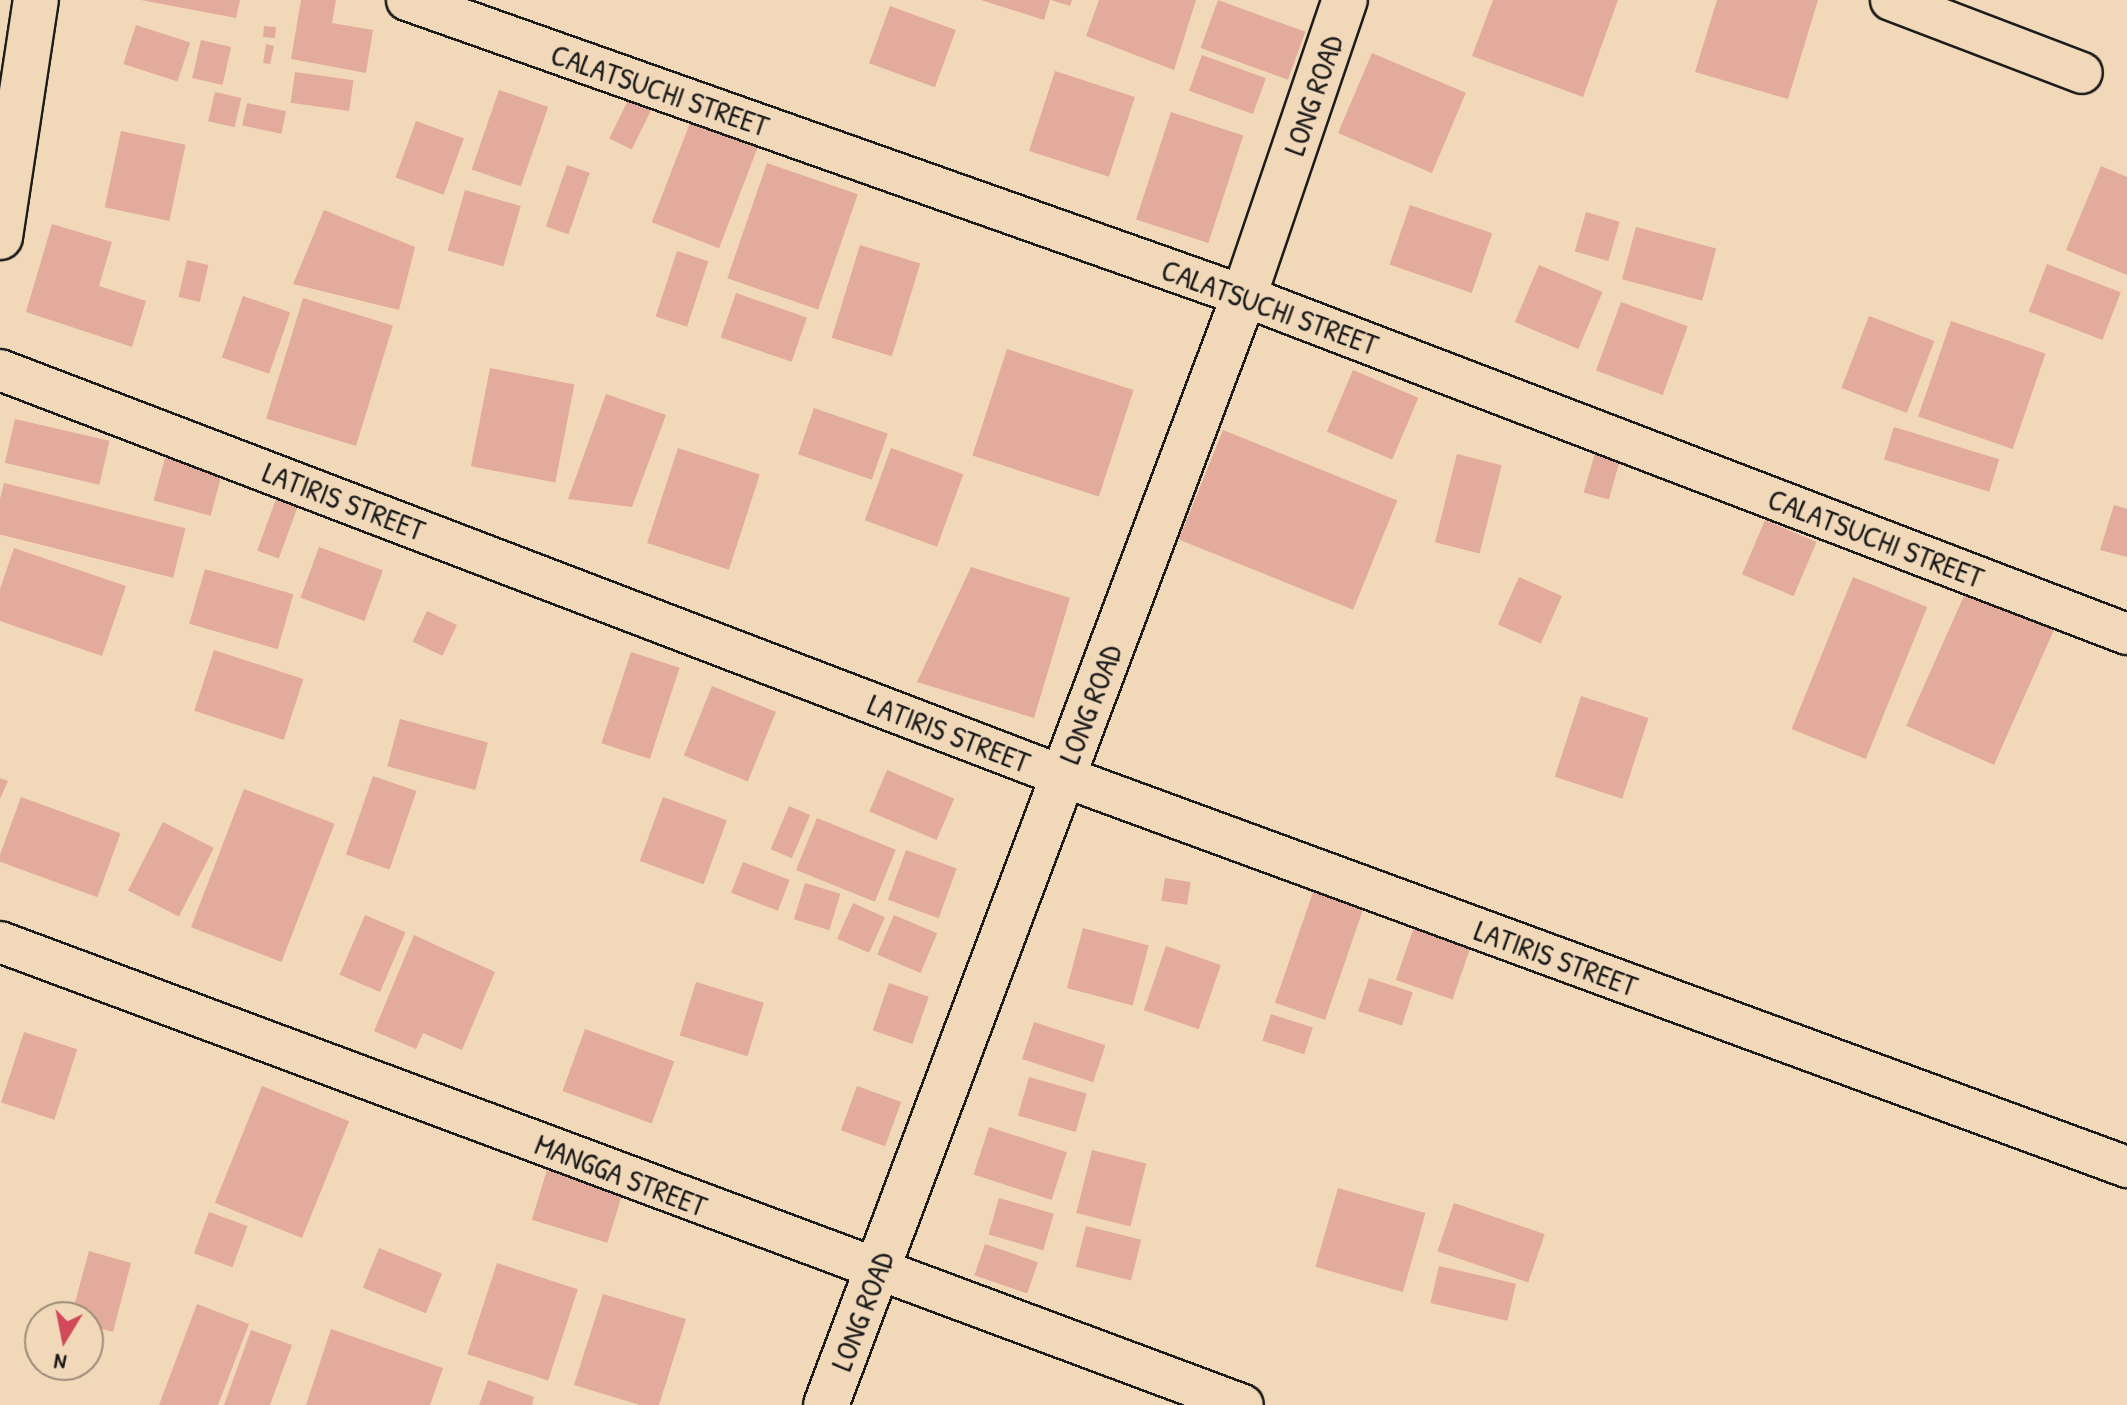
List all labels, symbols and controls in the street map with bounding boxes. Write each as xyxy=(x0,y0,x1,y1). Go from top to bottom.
street label: LONG ROAD xyxy=(1276,30,1350,160)
street label: CALATSUCHI STREET xyxy=(547,36,773,144)
street label: CALATSUCHI STREET xyxy=(1157,251,1383,363)
street label: LATIRIS STREET xyxy=(258,454,430,548)
street label: CALATSUCHI STREET xyxy=(1763,480,1989,596)
street label: LONG ROAD xyxy=(1051,640,1129,768)
street label: LATIRIS STREET xyxy=(863,686,1035,780)
street label: LATIRIS STREET xyxy=(1470,912,1642,1004)
street label: MANGGA STREET xyxy=(530,1126,712,1224)
street label: LONG ROAD xyxy=(823,1247,901,1375)
north arrow xyxy=(24,1301,104,1381)
text: N xyxy=(52,1347,69,1378)

